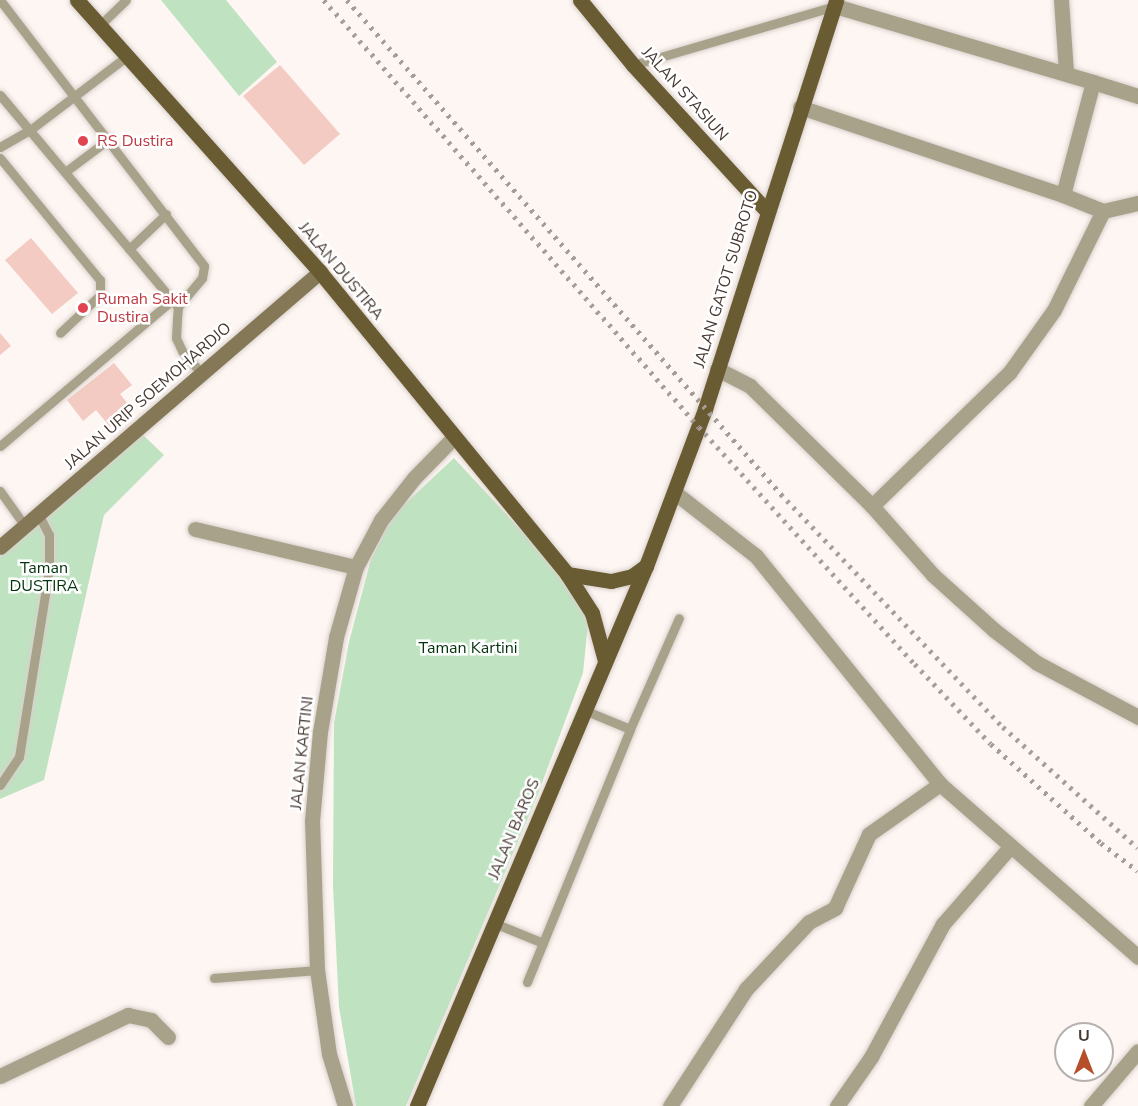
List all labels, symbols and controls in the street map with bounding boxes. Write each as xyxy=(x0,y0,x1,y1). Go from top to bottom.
street label: JALAN STASIUN xyxy=(638,43,732,145)
place label: RS Dustira xyxy=(97,131,174,151)
marker: RS Dustira xyxy=(74,132,92,150)
street label: JALAN GATOT SUBROTO xyxy=(690,188,762,370)
street label: JALAN DUSTIRA xyxy=(294,218,388,324)
place label: Rumah Sakit Dustira xyxy=(97,289,188,327)
marker: Rumah Sakit Dustira xyxy=(74,299,92,317)
street label: JALAN URIP SOEMOHARDJO xyxy=(61,318,235,474)
park label: Taman DUSTIRA xyxy=(9,558,79,596)
park label: Taman Kartini xyxy=(418,638,518,658)
street label: JALAN KARTINI xyxy=(286,695,318,811)
street label: JALAN BAROS xyxy=(484,776,544,882)
north arrow xyxy=(1054,1022,1114,1082)
text: U xyxy=(1078,1025,1090,1047)

